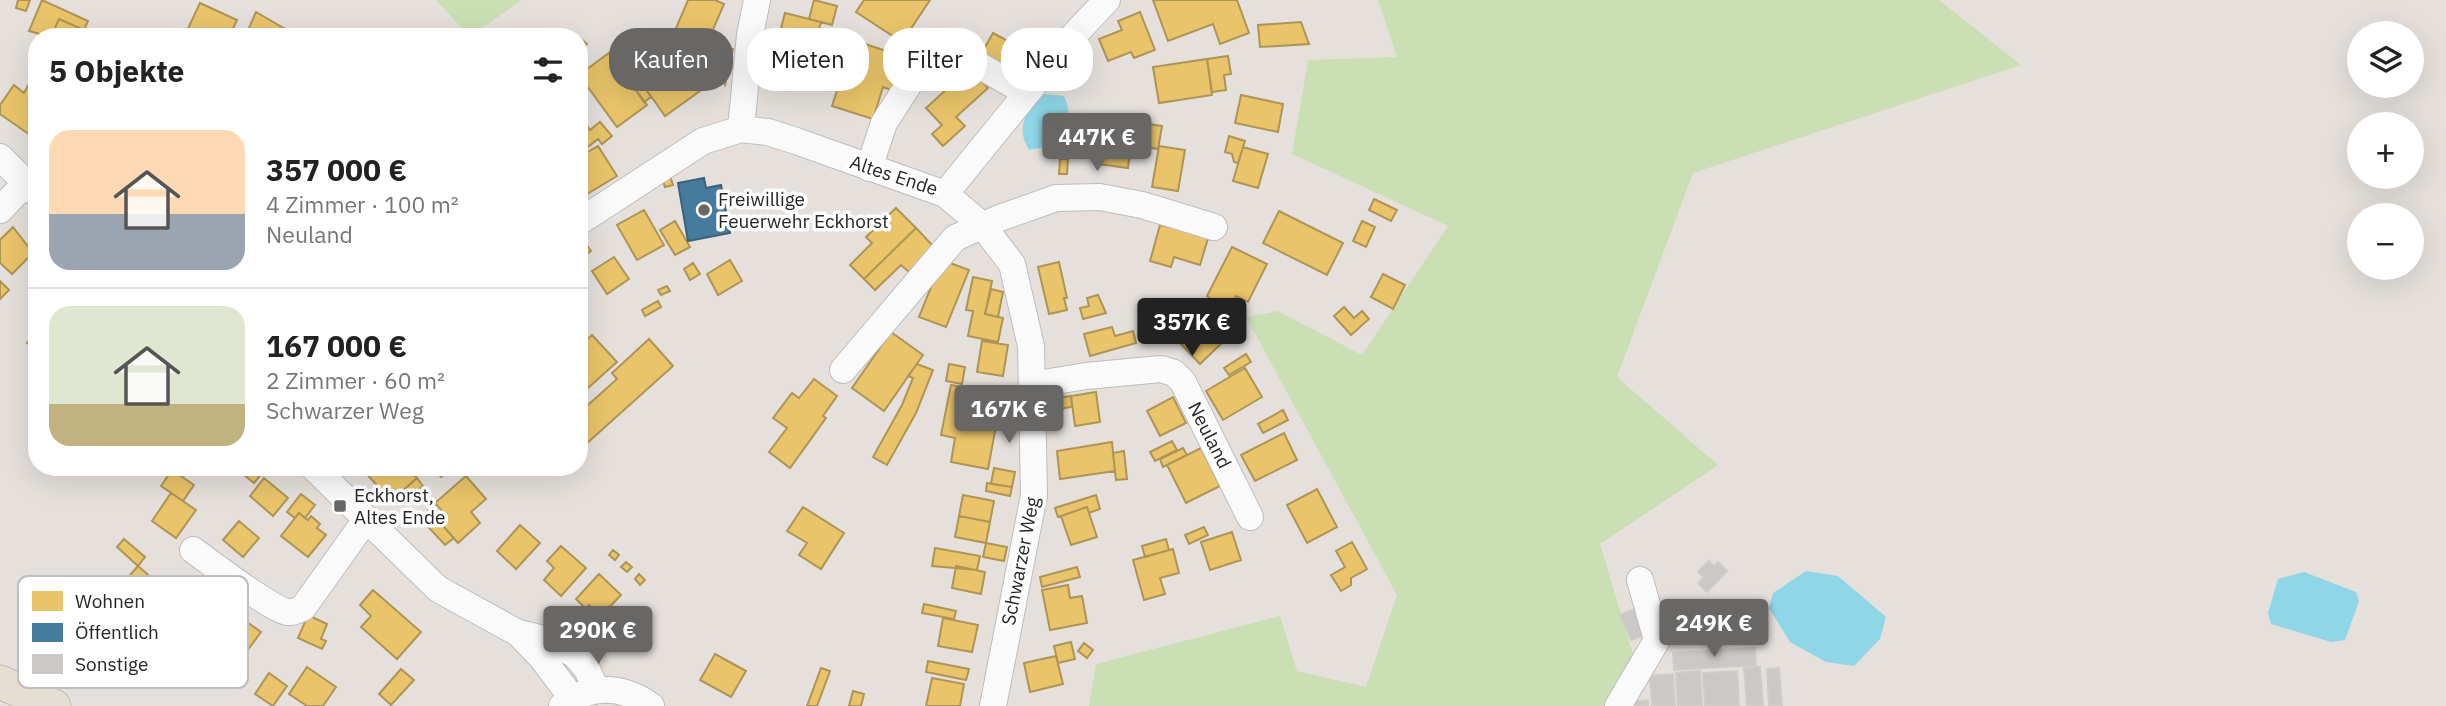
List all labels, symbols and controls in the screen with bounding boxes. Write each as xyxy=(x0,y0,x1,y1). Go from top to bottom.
map controls xyxy=(2347,21,2424,280)
button: layers xyxy=(2347,21,2424,98)
chip: Kaufen xyxy=(609,28,733,91)
chip: Mieten xyxy=(747,28,869,91)
chip: Filter xyxy=(883,28,987,91)
chip: Neu xyxy=(1001,28,1093,91)
text: 5 Objekte xyxy=(49,51,184,90)
icon: filters xyxy=(529,51,567,89)
button: + xyxy=(2347,112,2424,189)
pin: 447K € xyxy=(1040,114,1154,173)
text: 447K € xyxy=(1058,121,1136,151)
street label: Altes Ende xyxy=(847,149,941,201)
text: 357 000 € xyxy=(266,150,407,189)
icon: home xyxy=(105,158,189,242)
place label: Freiwillige Feuerwehr Eckhorst xyxy=(718,187,889,233)
text: 4 Zimmer · 100 m² xyxy=(266,189,459,219)
marker: Freiwillige Feuerwehr Eckhorst xyxy=(696,202,712,218)
button: − xyxy=(2347,203,2424,280)
text: Neuland xyxy=(266,219,353,249)
pin: 357K € xyxy=(1135,298,1249,358)
text: 357K € xyxy=(1153,306,1231,336)
text: 167 000 € xyxy=(266,326,407,365)
icon: home xyxy=(105,334,189,418)
text: 2 Zimmer · 60 m² xyxy=(266,365,445,395)
pin: 167K € xyxy=(952,386,1066,445)
text: 167K € xyxy=(970,393,1048,423)
text: Schwarzer Weg xyxy=(266,395,424,425)
street label: Neuland xyxy=(1183,398,1237,472)
place label: Eckhorst, Altes Ende xyxy=(354,483,445,529)
street label: Schwarzer Weg xyxy=(996,495,1044,627)
marker: Eckhorst, Altes Ende xyxy=(332,498,348,514)
legend xyxy=(18,576,248,688)
text: Wohnen xyxy=(75,589,145,613)
pin: 249K € xyxy=(1657,600,1771,659)
pin: 290K € xyxy=(541,606,655,666)
text: 249K € xyxy=(1675,607,1753,637)
text: 290K € xyxy=(559,614,637,644)
text: Öffentlich xyxy=(75,620,159,644)
text: Sonstige xyxy=(75,652,148,676)

